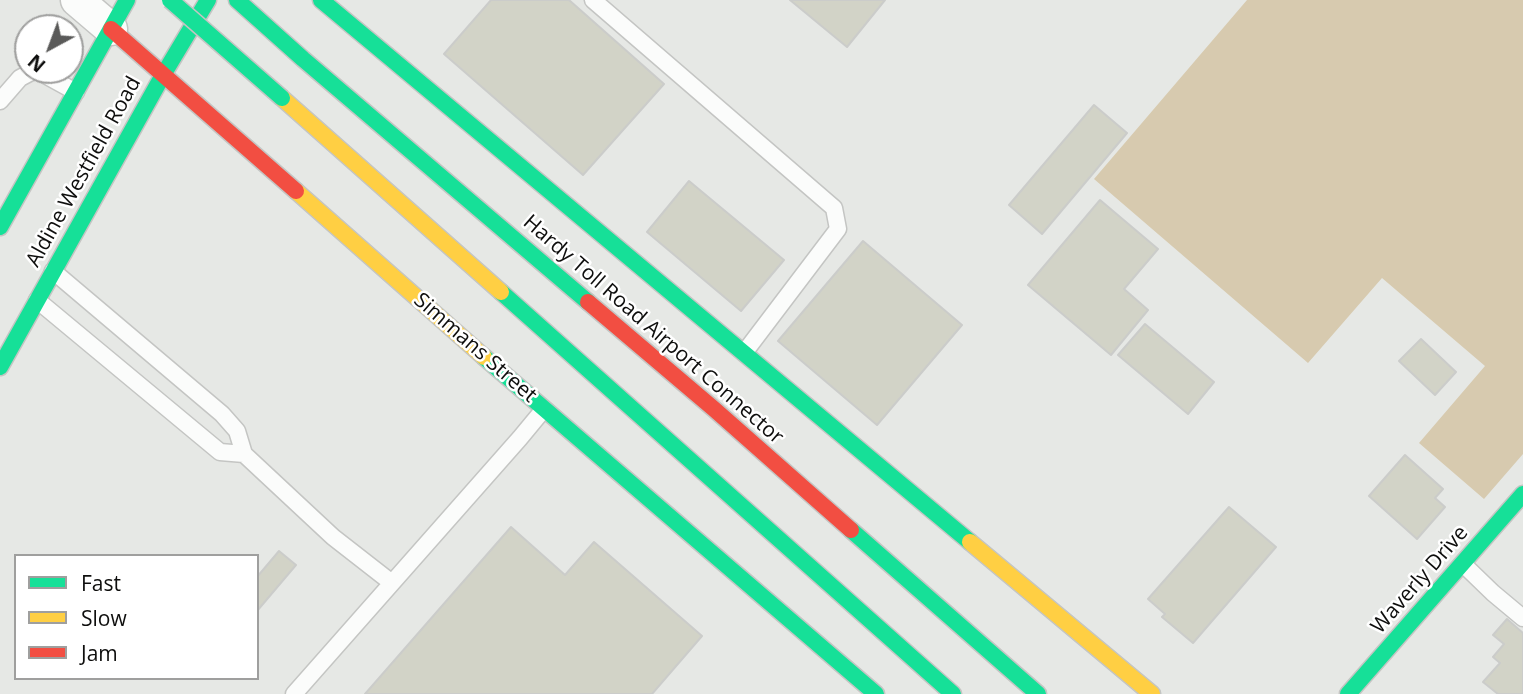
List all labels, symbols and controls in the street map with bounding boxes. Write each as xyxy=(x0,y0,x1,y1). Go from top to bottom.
north arrow xyxy=(14,14,84,84)
text: N xyxy=(22,48,51,78)
street label: Aldine Westfield Road xyxy=(21,73,147,271)
street label: Hardy Toll Road Airport Connector xyxy=(518,210,788,450)
street label: Simmans Street xyxy=(408,288,542,408)
street label: Waverly Drive xyxy=(1366,521,1474,639)
legend xyxy=(14,554,259,680)
text: Fast xyxy=(81,569,121,597)
text: Slow xyxy=(81,604,127,632)
text: Jam xyxy=(81,639,118,667)

